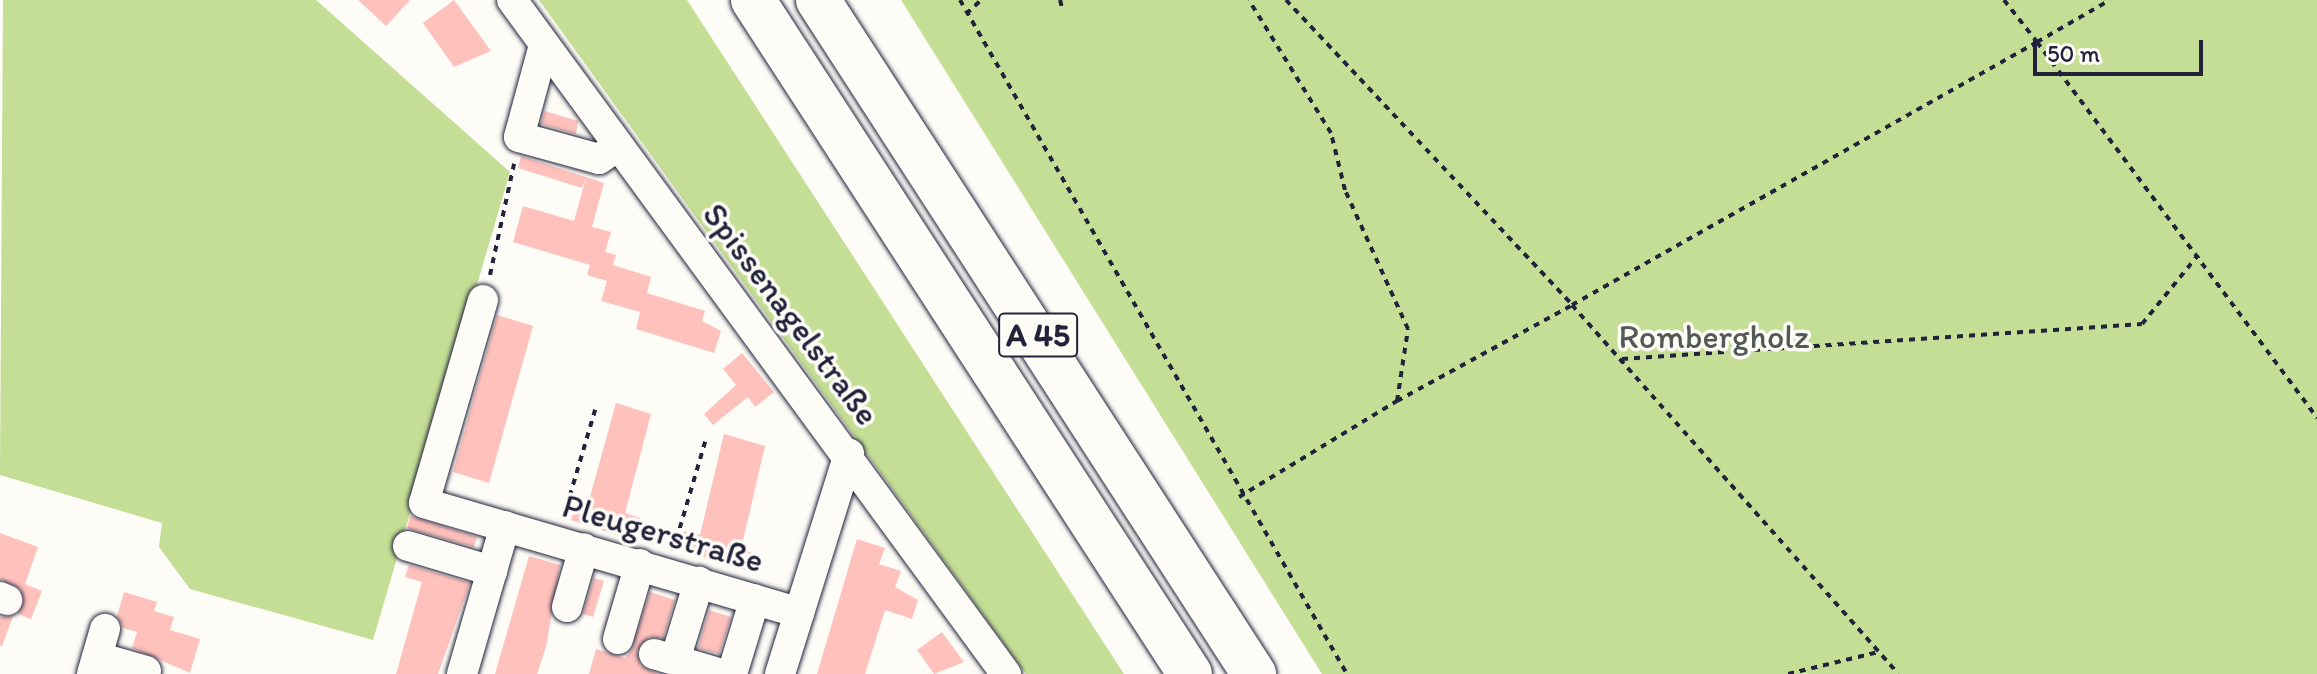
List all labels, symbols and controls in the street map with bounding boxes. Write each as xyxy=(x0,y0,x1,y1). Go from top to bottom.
scale bar xyxy=(2037,24,2207,74)
text: 50 m xyxy=(2047,39,2100,68)
street label: Spissenagelstraße xyxy=(694,195,888,433)
road number: A 45 xyxy=(998,307,1078,363)
park label: Rombergholz xyxy=(1618,317,1810,357)
street label: Pleugerstraße xyxy=(558,485,768,581)

